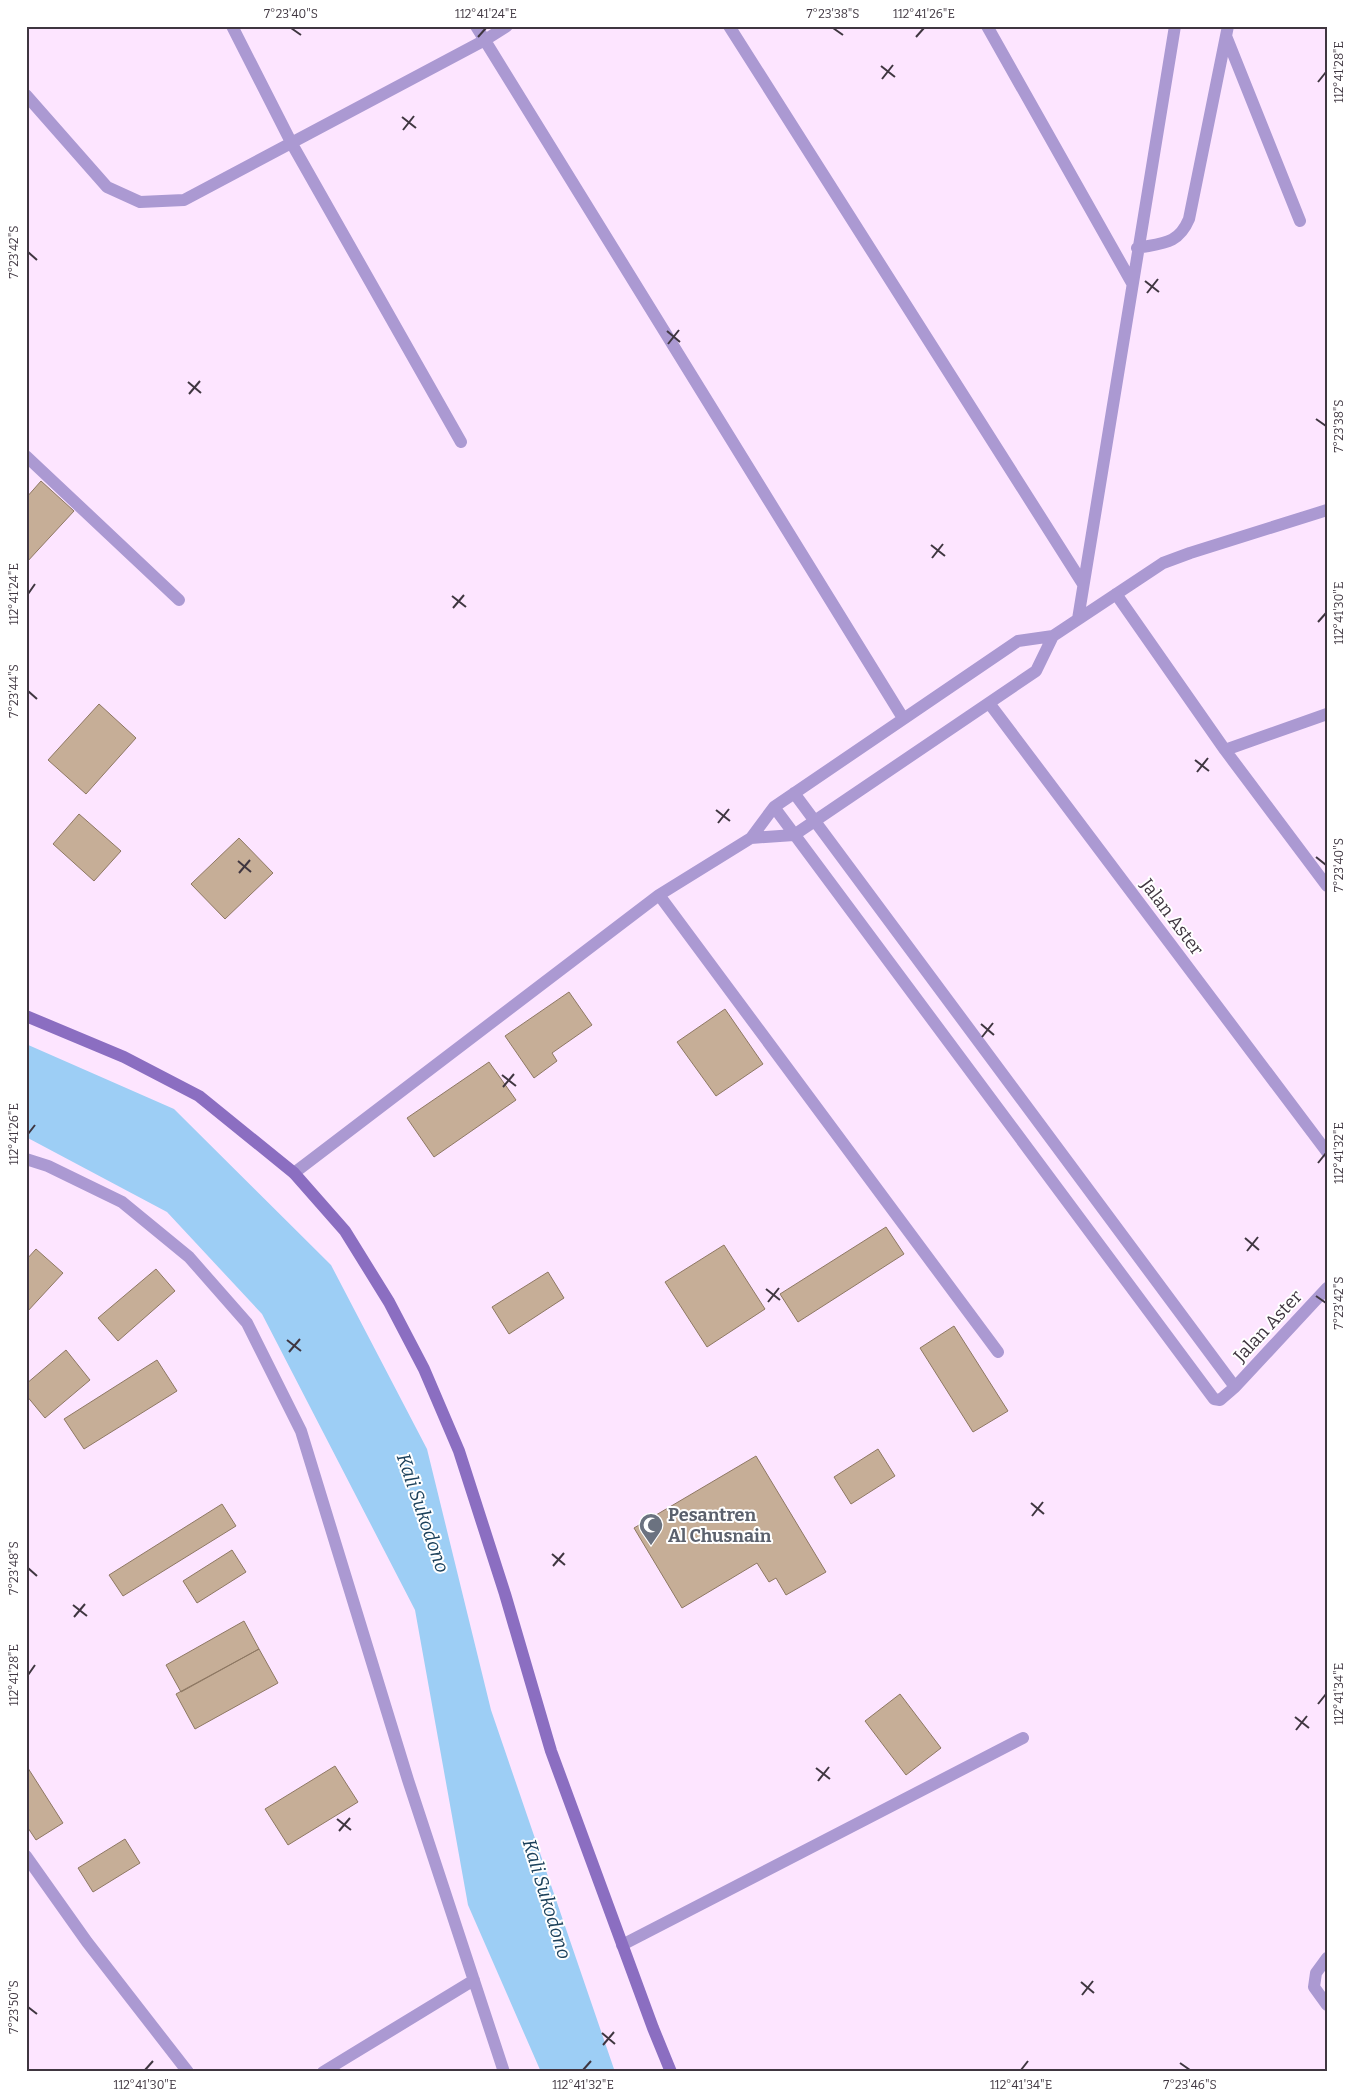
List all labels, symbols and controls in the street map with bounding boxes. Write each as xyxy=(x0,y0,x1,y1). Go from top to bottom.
text: 7°23'40"S xyxy=(264,7,318,21)
text: 112°41'24"E xyxy=(455,7,517,21)
text: 7°23'38"S xyxy=(806,7,860,21)
text: 112°41'26"E xyxy=(893,7,955,21)
text: 112°41'28"E xyxy=(1332,41,1346,103)
text: 7°23'42"S xyxy=(7,226,21,278)
text: 7°23'38"S xyxy=(1332,399,1346,453)
text: 112°41'24"E xyxy=(7,563,21,625)
text: 112°41'30"E xyxy=(1332,582,1346,644)
text: 7°23'44"S xyxy=(7,664,21,718)
text: 7°23'40"S xyxy=(1332,838,1346,892)
street label: Jalan Aster xyxy=(1135,874,1208,960)
text: 112°41'26"E xyxy=(7,1103,21,1165)
text: 112°41'32"E xyxy=(1332,1122,1346,1184)
text: 7°23'42"S xyxy=(1332,1277,1346,1329)
street label: Jalan Aster xyxy=(1228,1285,1307,1367)
water label: Kali Sukodono xyxy=(392,1450,454,1576)
place label: Pesantren Al Chusnain xyxy=(668,1504,772,1547)
mosque icon: Pesantren Al Chusnain xyxy=(638,1512,664,1546)
text: 7°23'48"S xyxy=(7,1541,21,1595)
text: 112°41'28"E xyxy=(7,1644,21,1706)
text: 112°41'34"E xyxy=(1332,1663,1346,1725)
water label: Kali Sukodono xyxy=(518,1836,576,1962)
text: 7°23'50"S xyxy=(7,1980,21,2034)
text: 112°41'30"E xyxy=(114,2078,176,2092)
text: 112°41'32"E xyxy=(552,2078,614,2092)
text: 112°41'34"E xyxy=(990,2078,1052,2092)
text: 7°23'46"S xyxy=(1163,2078,1217,2092)

